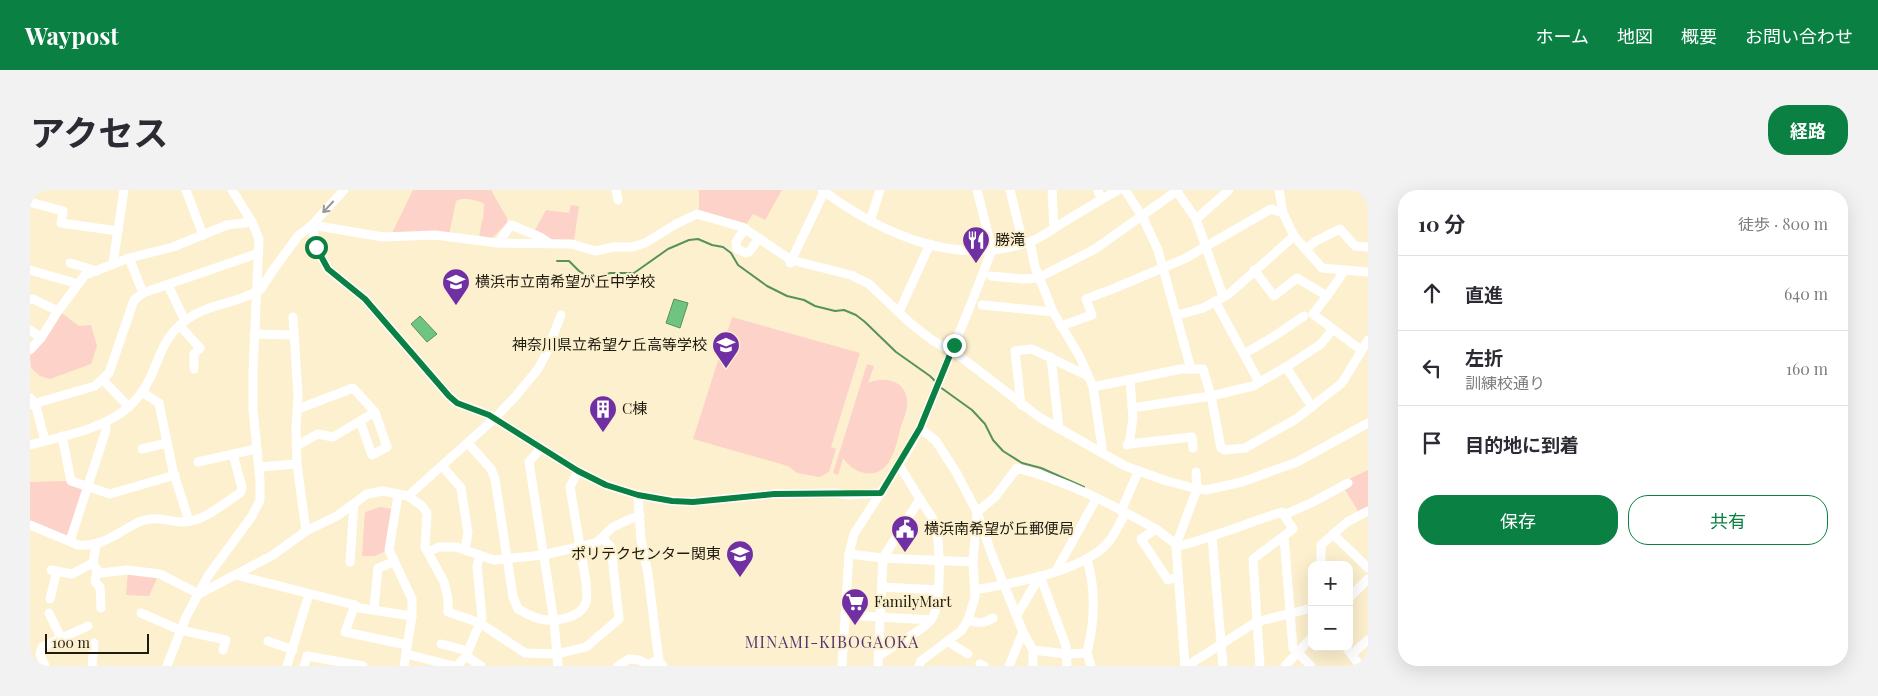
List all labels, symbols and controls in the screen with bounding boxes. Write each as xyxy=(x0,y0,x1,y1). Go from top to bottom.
text: Waypost xyxy=(25,19,119,51)
text: ホーム xyxy=(1536,24,1589,48)
text: 地図 xyxy=(1617,24,1653,48)
text: 概要 xyxy=(1681,24,1717,48)
text: お問い合わせ xyxy=(1745,24,1853,48)
button: 経路 xyxy=(1768,105,1848,155)
text: アクセス xyxy=(30,108,168,155)
one-way arrow xyxy=(322,201,334,214)
text: 10 分 xyxy=(1418,209,1465,237)
text: 徒歩 · 800 m xyxy=(1738,213,1828,234)
restaurant icon: 勝滝 xyxy=(961,225,991,264)
place label: 勝滝 xyxy=(995,229,1025,249)
route start xyxy=(305,236,328,259)
school or university icon: 横浜市立南希望が丘中学校 xyxy=(441,267,471,306)
place label: 横浜市立南希望が丘中学校 xyxy=(475,271,655,291)
icon: ahead xyxy=(1418,279,1446,307)
text: 直進 xyxy=(1465,281,1503,307)
text: 640 m xyxy=(1784,283,1828,304)
school or university icon: 神奈川県立希望ケ丘高等学校 xyxy=(711,330,741,369)
place label: 神奈川県立希望ケ丘高等学校 xyxy=(512,334,707,354)
route end xyxy=(943,334,966,357)
text: 左折 xyxy=(1465,344,1503,370)
icon: left xyxy=(1418,354,1446,382)
text: 160 m xyxy=(1786,358,1828,379)
text: 訓練校通り xyxy=(1465,372,1545,393)
building icon: C棟 xyxy=(588,394,618,433)
place label: C棟 xyxy=(622,398,647,418)
icon: arrive xyxy=(1418,429,1446,457)
text: 目的地に到着 xyxy=(1465,431,1579,457)
button: 保存 xyxy=(1418,495,1618,545)
button: 共有 xyxy=(1628,495,1828,545)
public building icon: 横浜南希望が丘郵便局 xyxy=(890,514,920,553)
place label: 横浜南希望が丘郵便局 xyxy=(924,518,1074,538)
school or university icon: ポリテクセンター関東 xyxy=(725,539,755,578)
place label: ポリテクセンター関東 xyxy=(571,543,721,563)
map controls xyxy=(1308,561,1353,651)
button: + xyxy=(1308,561,1353,606)
supermarket icon: FamilyMart xyxy=(840,587,870,626)
place label: FamilyMart xyxy=(874,591,952,611)
button: − xyxy=(1308,606,1353,651)
scale bar xyxy=(45,631,149,654)
district label: MINAMI-KIBOGAOKA xyxy=(745,631,919,652)
text: 100 m xyxy=(52,633,90,652)

